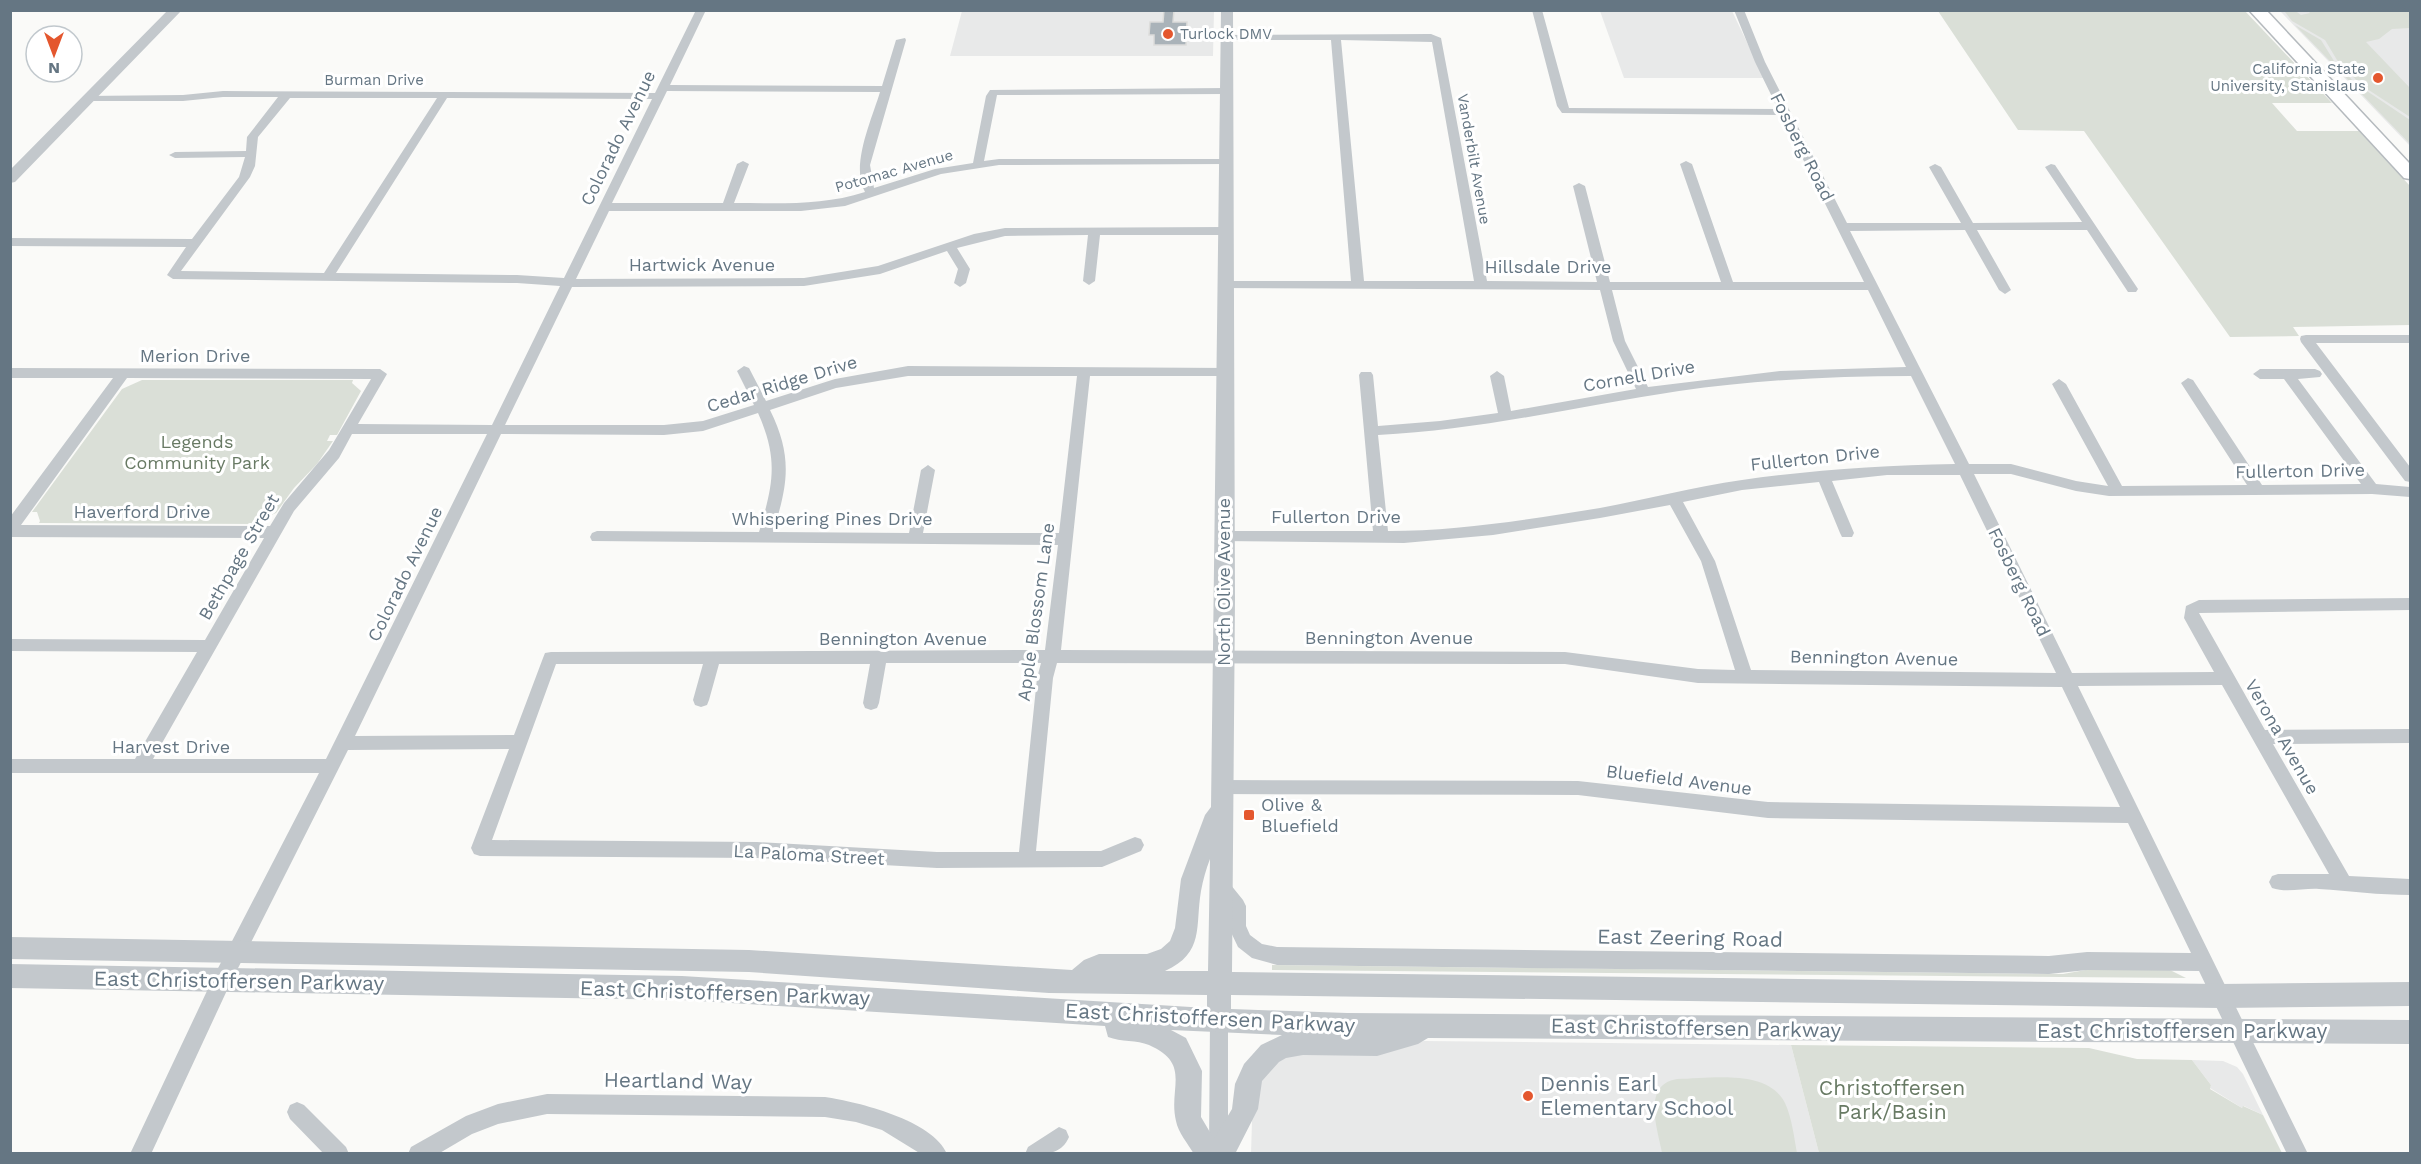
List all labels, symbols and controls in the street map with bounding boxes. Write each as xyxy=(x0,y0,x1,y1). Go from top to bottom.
north arrow xyxy=(24,24,84,84)
place label: Turlock DMV xyxy=(1180,25,1272,43)
marker: Turlock DMV xyxy=(1161,27,1175,41)
text: N xyxy=(48,59,60,78)
place label: California State University, Stanislaus xyxy=(2210,60,2366,95)
street label: Colorado Avenue xyxy=(576,67,659,209)
street label: Burman Drive xyxy=(324,71,424,89)
marker: California State University, Stanislaus xyxy=(2371,71,2385,85)
street label: Fosberg Road xyxy=(1766,89,1839,204)
street label: Vanderbilt Avenue xyxy=(1454,92,1494,226)
street label: Potomac Avenue xyxy=(833,146,955,196)
street label: Hartwick Avenue xyxy=(629,254,775,275)
street label: Hillsdale Drive xyxy=(1485,256,1611,277)
street label: Merion Drive xyxy=(140,345,250,366)
street label: Cedar Ridge Drive xyxy=(704,351,860,416)
street label: Cornell Drive xyxy=(1581,355,1697,396)
park label: Legends Community Park xyxy=(124,431,270,473)
street label: Fullerton Drive xyxy=(1749,440,1881,475)
street label: Fullerton Drive xyxy=(2235,459,2365,482)
street label: Bethpage Street xyxy=(194,489,283,624)
street label: North Olive Avenue xyxy=(1213,498,1234,666)
street label: Haverford Drive xyxy=(74,501,210,522)
street label: Colorado Avenue xyxy=(363,503,446,645)
street label: Fullerton Drive xyxy=(1271,506,1401,527)
street label: Whispering Pines Drive xyxy=(731,508,933,529)
street label: Apple Blossom Lane xyxy=(1013,521,1058,703)
street label: Fosberg Road xyxy=(1984,524,2055,640)
street label: Bennington Avenue xyxy=(1305,627,1473,648)
street label: Bennington Avenue xyxy=(819,628,987,649)
street label: Bennington Avenue xyxy=(1790,646,1958,669)
street label: Verona Avenue xyxy=(2241,676,2324,798)
street label: Harvest Drive xyxy=(112,736,230,757)
street label: Bluefield Avenue xyxy=(1605,760,1753,799)
place label: Olive & Bluefield xyxy=(1261,794,1339,836)
marker: Olive & Bluefield xyxy=(1242,808,1256,822)
street label: La Paloma Street xyxy=(733,840,886,869)
street label: East Zeering Road xyxy=(1597,923,1783,952)
street label: East Christoffersen Parkway xyxy=(94,965,385,996)
street label: East Christoffersen Parkway xyxy=(579,975,871,1010)
street label: East Christoffersen Parkway xyxy=(1064,997,1356,1038)
street label: East Christoffersen Parkway xyxy=(1551,1012,1842,1043)
street label: East Christoffersen Parkway xyxy=(2037,1018,2327,1043)
street label: Heartland Way xyxy=(604,1067,753,1094)
place label: Dennis Earl Elementary School xyxy=(1540,1071,1734,1120)
park label: Christoffersen Park/Basin xyxy=(1819,1075,1965,1124)
marker: Dennis Earl Elementary School xyxy=(1521,1089,1535,1103)

